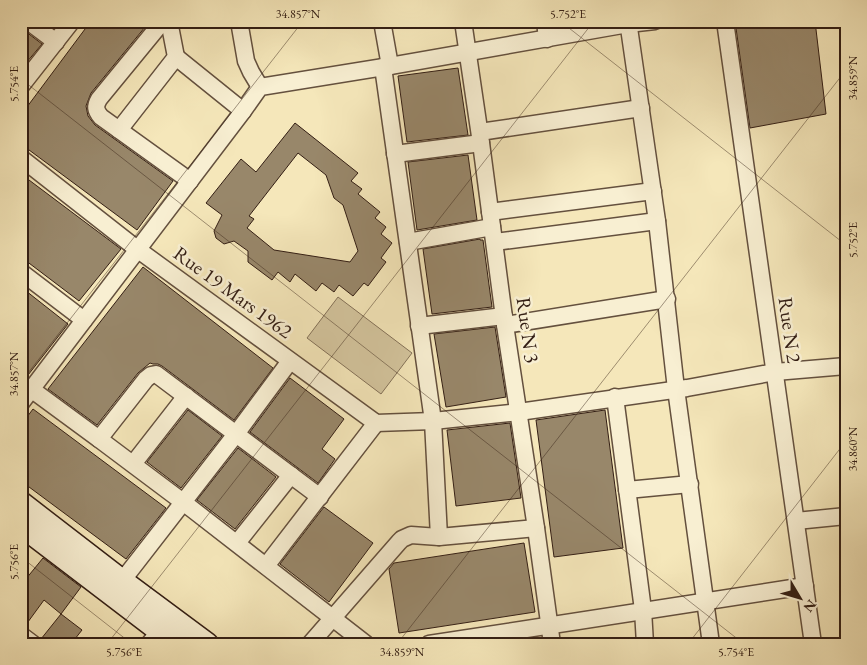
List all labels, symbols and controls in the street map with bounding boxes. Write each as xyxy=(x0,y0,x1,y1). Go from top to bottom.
text: 34.857°N xyxy=(276,6,321,22)
text: 5.752°E xyxy=(550,6,586,22)
text: 34.859°N xyxy=(845,55,861,100)
text: 5.754°E xyxy=(6,66,22,102)
text: 5.752°E xyxy=(845,222,861,258)
street label: Rue 19 Mars 1962 xyxy=(168,240,298,344)
street label: Rue N 3 xyxy=(511,295,545,365)
street label: Rue N 2 xyxy=(773,295,808,365)
text: 34.857°N xyxy=(6,351,22,396)
text: 34.860°N xyxy=(845,426,861,471)
text: 5.756°E xyxy=(6,544,22,580)
north arrow xyxy=(774,572,824,622)
text: N xyxy=(799,596,821,617)
text: 5.756°E xyxy=(106,644,142,660)
text: 34.859°N xyxy=(380,644,425,660)
text: 5.754°E xyxy=(718,644,754,660)

